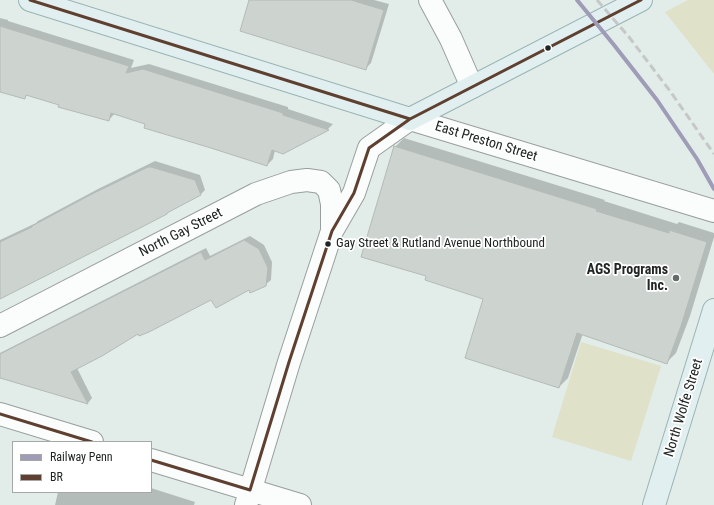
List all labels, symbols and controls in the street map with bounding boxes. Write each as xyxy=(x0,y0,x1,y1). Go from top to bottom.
unlabelled marker xyxy=(543,43,553,53)
street label: East Preston Street xyxy=(433,118,539,166)
street label: North Gay Street xyxy=(137,205,225,261)
place label: Gay Street & Rutland Avenue Northbound xyxy=(336,236,545,252)
marker: Gay Street & Rutland Avenue Northbound xyxy=(323,239,333,249)
place label: AGS Programs Inc. xyxy=(587,262,668,294)
marker: AGS Programs Inc. xyxy=(671,273,681,283)
street label: North Wolfe Street xyxy=(661,357,707,459)
legend xyxy=(12,441,152,493)
text: Railway Penn xyxy=(50,450,113,464)
text: BR xyxy=(50,470,63,484)

